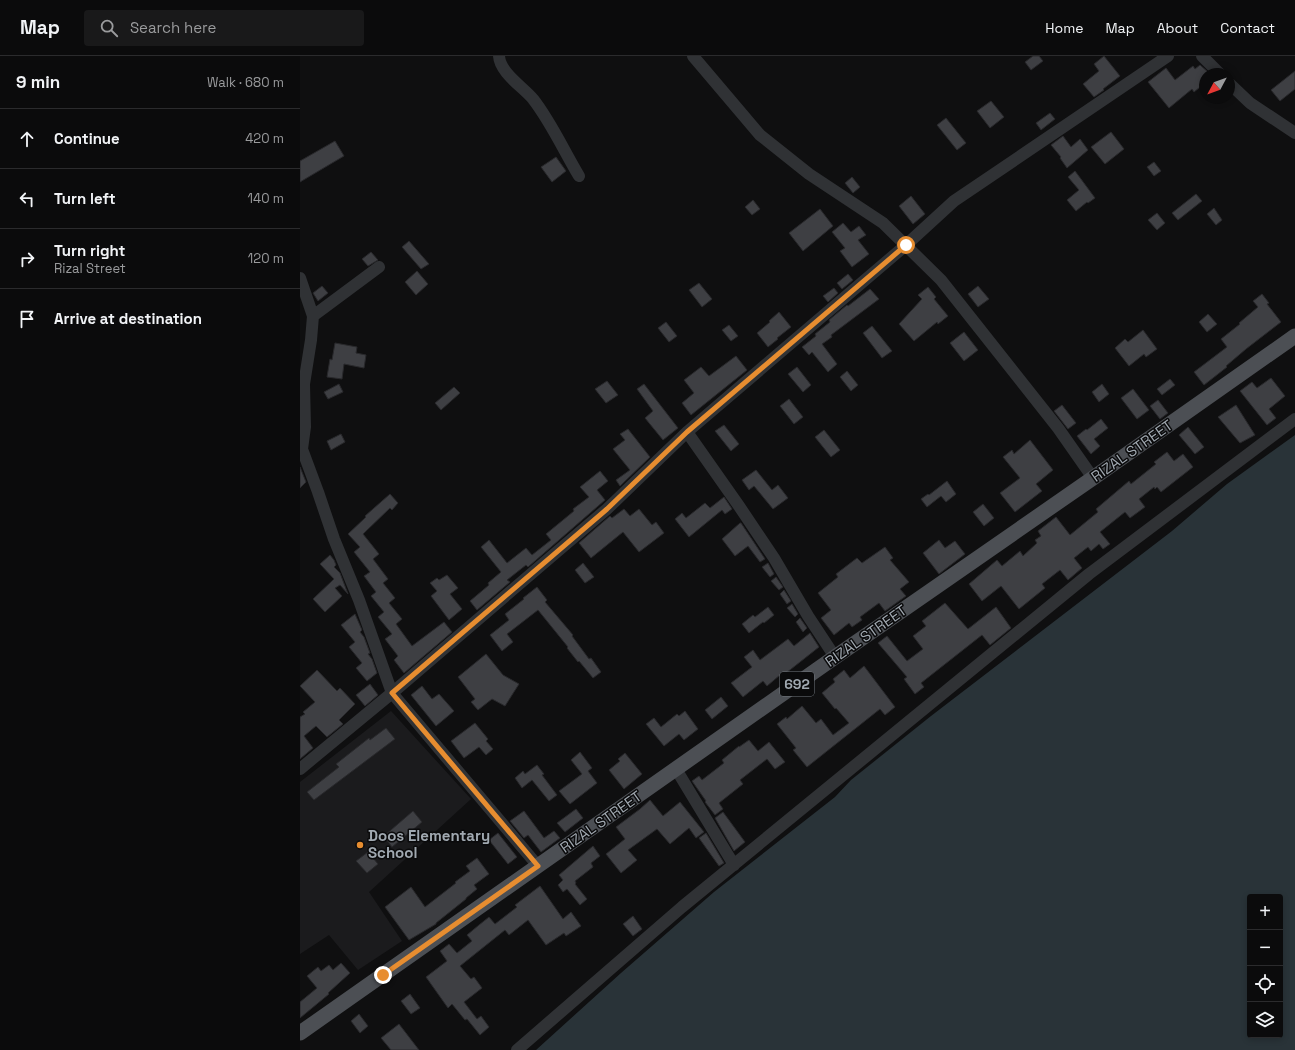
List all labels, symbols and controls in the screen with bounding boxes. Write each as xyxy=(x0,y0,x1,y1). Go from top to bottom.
search box xyxy=(84,10,364,46)
text: Map xyxy=(20,15,60,40)
icon: search xyxy=(98,17,120,39)
text: Search here xyxy=(130,18,216,37)
text: Home xyxy=(1045,19,1083,37)
text: Map xyxy=(1105,19,1135,37)
text: About xyxy=(1157,19,1198,37)
text: Contact xyxy=(1220,19,1275,37)
north arrow xyxy=(1199,68,1235,104)
text: 9 min xyxy=(16,71,60,93)
text: Walk · 680 m xyxy=(207,74,284,91)
icon: ahead xyxy=(16,128,38,150)
text: Continue xyxy=(54,129,120,148)
text: 420 m xyxy=(245,130,284,147)
icon: left xyxy=(16,188,38,210)
text: Turn left xyxy=(54,189,116,208)
text: 140 m xyxy=(248,190,284,207)
route start xyxy=(897,236,915,254)
text: Turn right xyxy=(54,241,125,260)
icon: right xyxy=(16,248,38,270)
text: 120 m xyxy=(248,250,284,267)
text: Rizal Street xyxy=(54,260,126,277)
icon: arrive xyxy=(16,308,38,330)
text: Arrive at destination xyxy=(54,309,202,328)
street label: RIZAL STREET xyxy=(1087,415,1176,486)
street label: RIZAL STREET xyxy=(821,600,910,671)
road number: 692 xyxy=(780,672,814,696)
street label: RIZAL STREET xyxy=(556,786,645,857)
place label: Doos Elementary School xyxy=(368,826,490,862)
marker: Doos Elementary School xyxy=(355,840,365,850)
map controls xyxy=(1247,894,1283,1038)
button: + xyxy=(1247,894,1283,930)
button: − xyxy=(1247,930,1283,966)
route end xyxy=(374,966,392,984)
button: locate xyxy=(1247,966,1283,1002)
button: layers xyxy=(1247,1002,1283,1038)

